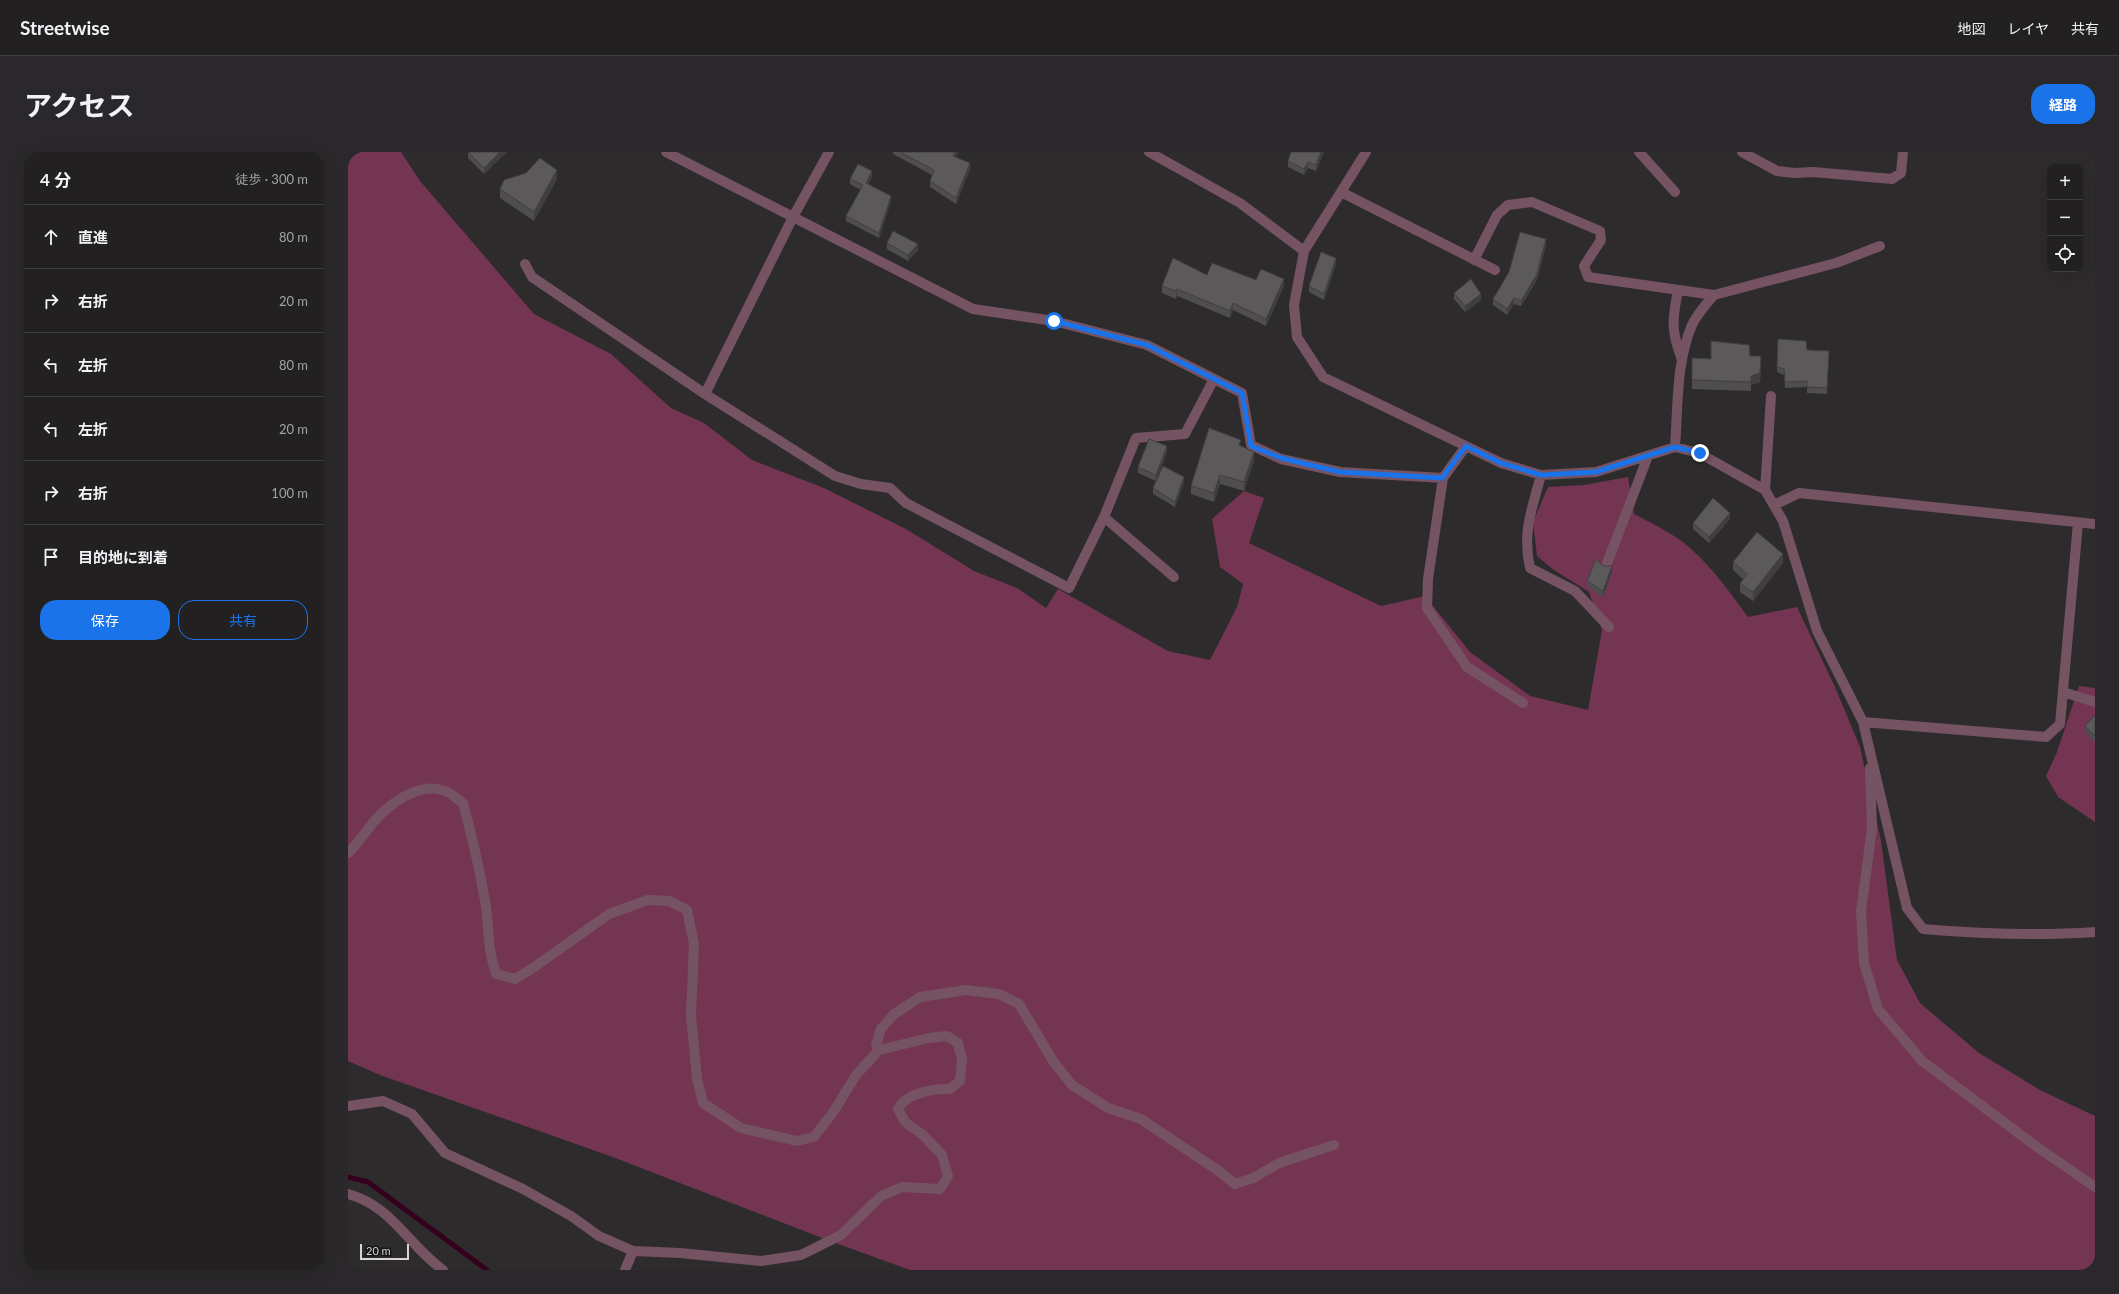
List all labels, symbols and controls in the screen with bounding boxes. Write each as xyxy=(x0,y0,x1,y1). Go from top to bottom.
text: Streetwise xyxy=(20,16,110,39)
text: 地図 xyxy=(1957,20,1985,37)
text: レイヤ xyxy=(2007,20,2049,37)
text: 共有 xyxy=(2071,20,2099,37)
button: 経路 xyxy=(2031,84,2095,124)
text: アクセス xyxy=(24,88,135,122)
map controls xyxy=(2047,164,2083,272)
button: + xyxy=(2047,164,2083,200)
text: 4 分 xyxy=(40,169,71,190)
text: 徒歩 · 300 m xyxy=(235,171,308,187)
button: − xyxy=(2047,200,2083,236)
icon: ahead xyxy=(40,226,62,248)
text: 直進 xyxy=(78,228,108,246)
text: 80 m xyxy=(279,229,308,245)
button: locate xyxy=(2047,236,2083,272)
icon: right xyxy=(40,290,62,312)
text: 右折 xyxy=(78,292,108,310)
text: 20 m xyxy=(279,293,308,309)
route start xyxy=(1045,312,1063,330)
icon: left xyxy=(40,354,62,376)
text: 左折 xyxy=(78,356,108,374)
text: 80 m xyxy=(279,357,308,373)
icon: left xyxy=(40,418,62,440)
text: 左折 xyxy=(78,420,108,438)
text: 20 m xyxy=(279,421,308,437)
route end xyxy=(1691,444,1709,462)
icon: right xyxy=(40,482,62,504)
text: 右折 xyxy=(78,484,108,502)
text: 100 m xyxy=(271,485,308,501)
icon: arrive xyxy=(40,546,62,568)
text: 目的地に到着 xyxy=(78,548,168,566)
button: 保存 xyxy=(40,600,170,640)
button: 共有 xyxy=(178,600,308,640)
scale bar xyxy=(360,1242,409,1261)
text: 20 m xyxy=(366,1244,391,1257)

